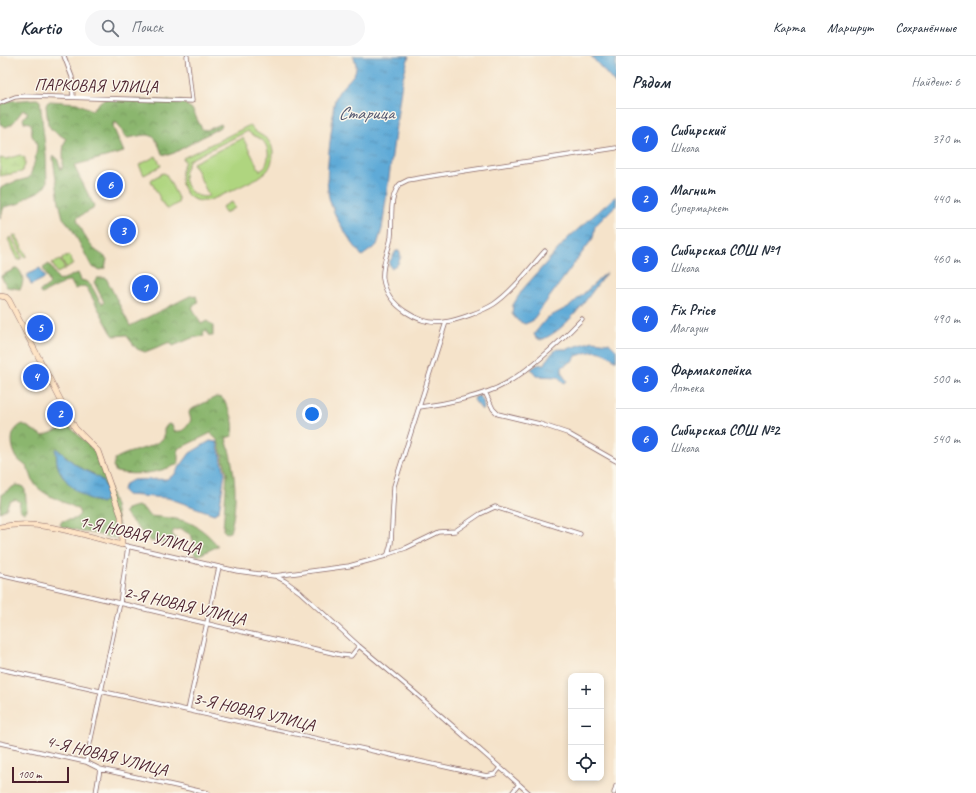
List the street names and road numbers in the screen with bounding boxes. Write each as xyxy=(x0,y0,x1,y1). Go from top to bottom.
street label: ПАРКОВАЯ УЛИЦА xyxy=(34,74,159,97)
street label: 1-Я НОВАЯ УЛИЦА xyxy=(77,510,204,559)
street label: 2-Я НОВАЯ УЛИЦА xyxy=(122,581,249,630)
street label: 3-Я НОВАЯ УЛИЦА xyxy=(191,687,318,736)
street label: 4-Я НОВАЯ УЛИЦА xyxy=(44,730,171,781)

